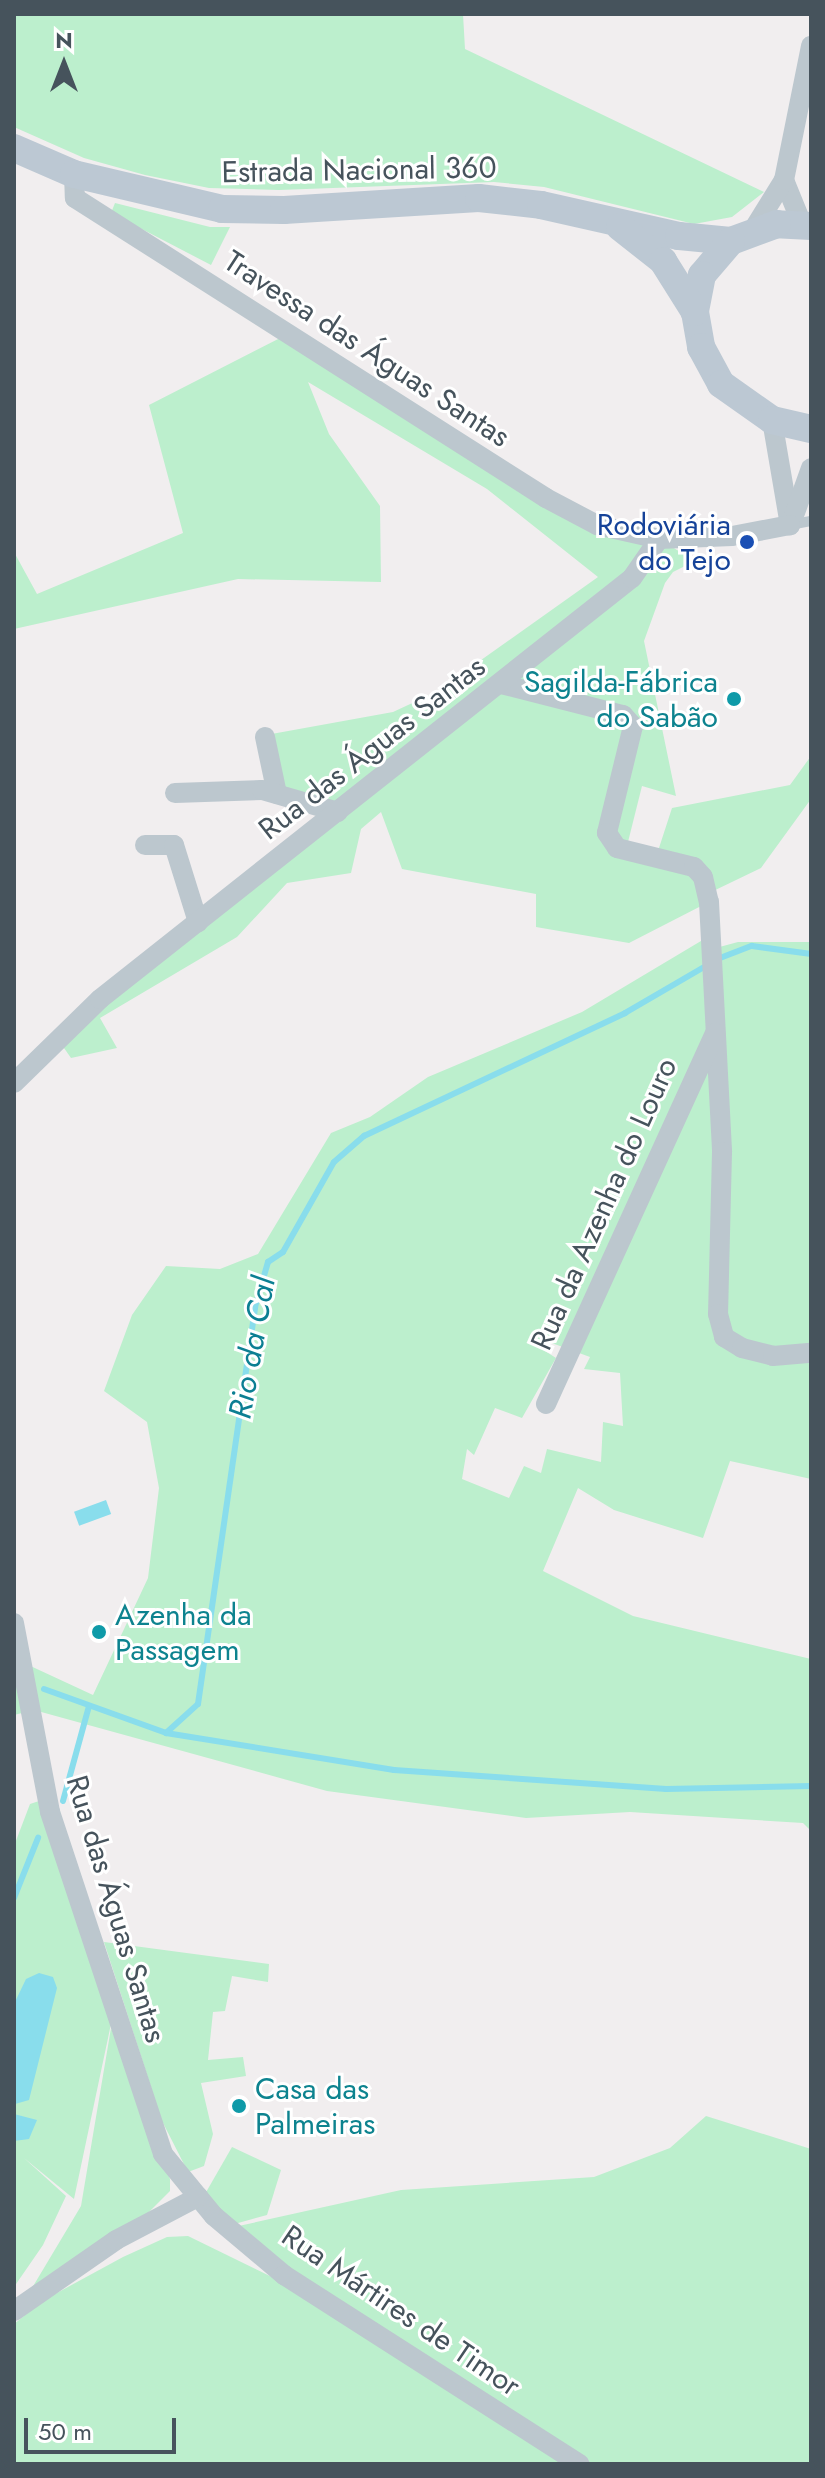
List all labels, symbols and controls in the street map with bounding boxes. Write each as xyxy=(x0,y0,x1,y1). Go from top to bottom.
north arrow xyxy=(24,24,104,104)
text: N xyxy=(55,24,73,56)
street label: Estrada Nacional 360 xyxy=(221,150,497,190)
street label: Travessa das Águas Santas xyxy=(218,243,516,455)
place label: Rodoviária do Tejo xyxy=(597,507,731,578)
marker: Rodoviária do Tejo xyxy=(738,533,756,551)
street label: Rua das Águas Santas xyxy=(252,649,492,847)
place label: Sagilda-Fábrica do Sabão xyxy=(524,664,718,734)
marker: Sagilda-Fábrica do Sabão xyxy=(725,690,743,708)
street label: Rua da Azenha do Louro xyxy=(523,1052,685,1356)
water label: Rio da Cal xyxy=(221,1274,283,1422)
place label: Azenha da Passagem xyxy=(115,1597,252,1668)
marker: Azenha da Passagem xyxy=(90,1623,108,1641)
street label: Rua das Águas Santas xyxy=(58,1771,174,2047)
place label: Casa das Palmeiras xyxy=(255,2071,375,2142)
marker: Casa das Palmeiras xyxy=(230,2097,248,2115)
street label: Rua Mártires de Timor xyxy=(275,2218,527,2404)
scale bar xyxy=(28,2402,180,2452)
text: 50 m xyxy=(38,2414,92,2449)

